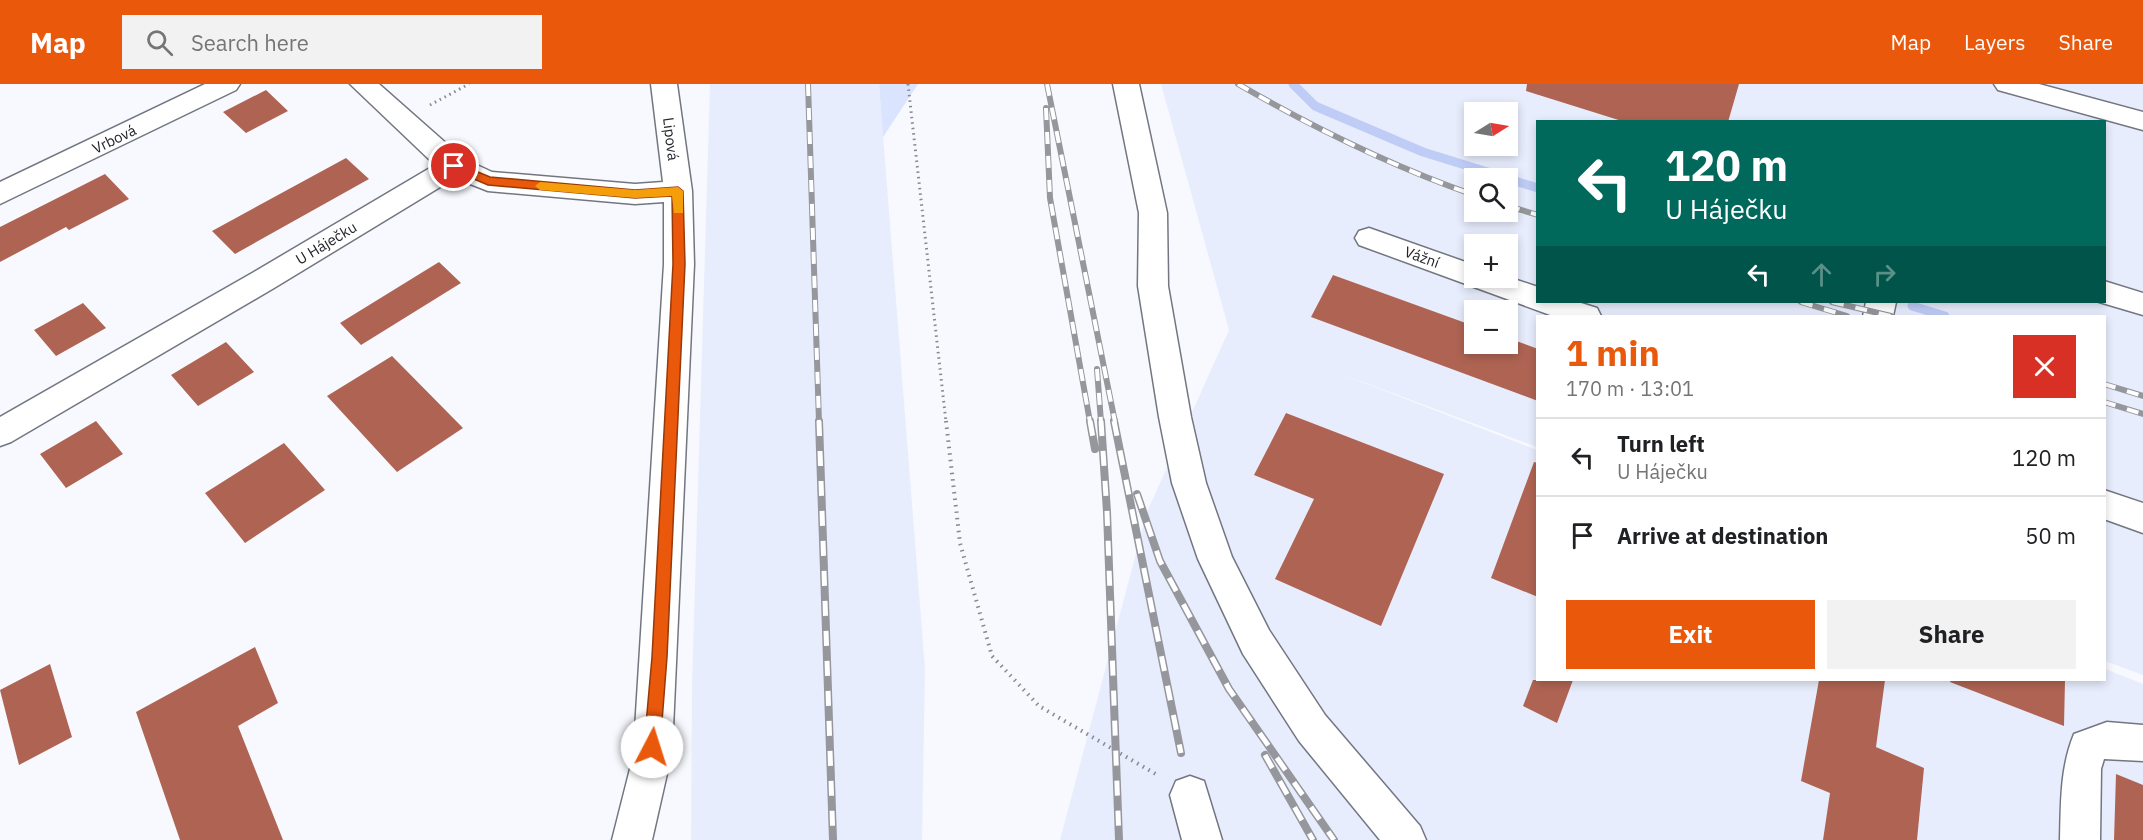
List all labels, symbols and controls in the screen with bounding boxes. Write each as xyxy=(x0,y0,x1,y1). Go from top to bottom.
search box xyxy=(122,15,542,69)
text: Map xyxy=(30,24,86,61)
icon: search xyxy=(143,26,176,59)
text: Search here xyxy=(191,28,309,57)
text: Map xyxy=(1891,28,1931,56)
text: Layers xyxy=(1964,28,2026,56)
text: Share xyxy=(2059,28,2113,56)
north arrow xyxy=(1464,102,1518,156)
map controls xyxy=(1464,102,1518,354)
street label: Lipová xyxy=(659,116,683,162)
street label: Vrbová xyxy=(89,120,139,158)
text: 120 m xyxy=(1665,138,1788,193)
pin xyxy=(428,140,479,191)
icon: left xyxy=(1566,144,1644,222)
icon: arrive xyxy=(437,149,470,182)
button: search xyxy=(1464,168,1518,222)
text: U Háječku xyxy=(1665,191,1788,226)
street label: U Háječku xyxy=(292,217,360,269)
button: + xyxy=(1464,234,1518,288)
street label: Vážní xyxy=(1402,242,1442,272)
icon: left xyxy=(1742,258,1775,291)
icon: ahead xyxy=(1805,258,1838,291)
icon: right xyxy=(1868,258,1901,291)
button: − xyxy=(1464,300,1518,354)
text: 1 min xyxy=(1566,329,1660,376)
button: close xyxy=(2013,335,2076,398)
text: 170 m · 13:01 xyxy=(1566,375,1694,402)
text: Turn left xyxy=(1617,429,1705,458)
icon: left xyxy=(1566,441,1599,474)
text: 120 m xyxy=(2012,443,2076,472)
text: U Háječku xyxy=(1617,458,1708,485)
icon: arrive xyxy=(1566,519,1599,552)
text: Arrive at destination xyxy=(1617,521,1828,550)
text: 50 m xyxy=(2025,521,2076,550)
button: Exit xyxy=(1566,600,1815,669)
button: Share xyxy=(1827,600,2076,669)
position arrow xyxy=(620,715,684,779)

